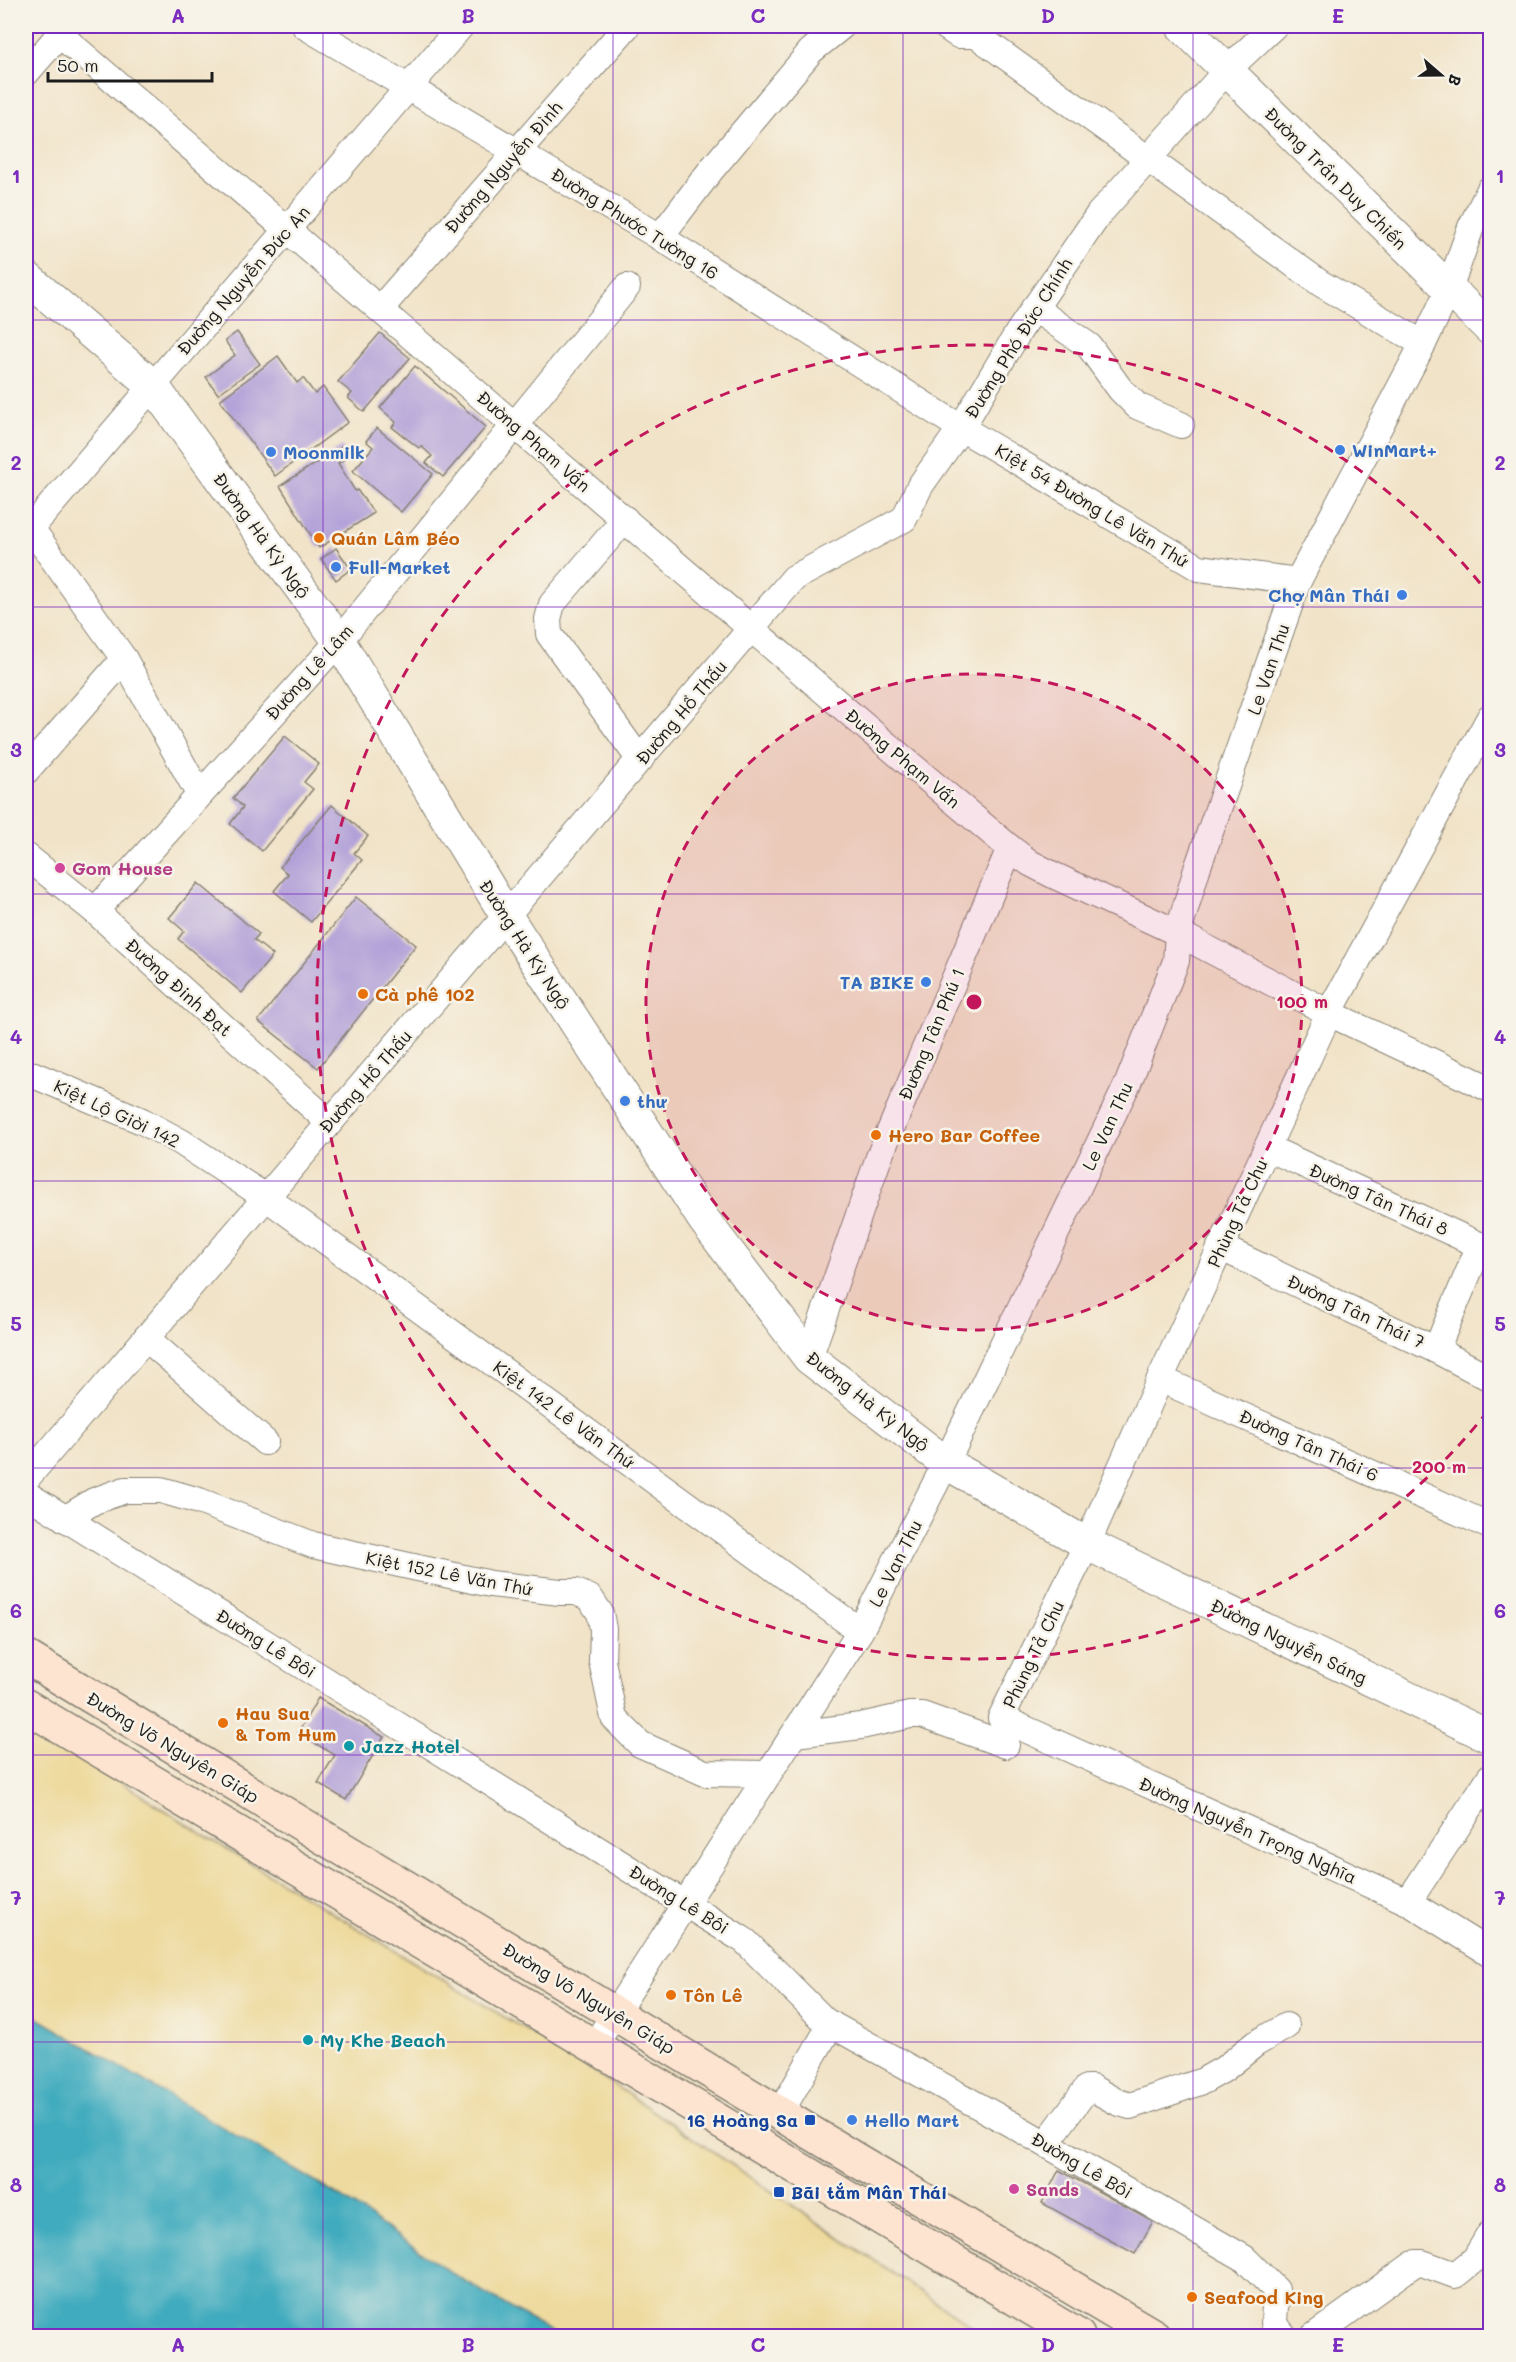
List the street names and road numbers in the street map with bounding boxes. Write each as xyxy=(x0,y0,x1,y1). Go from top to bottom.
street label: Đường Nguyễn Đình xyxy=(439,96,567,238)
street label: Đường Trần Duy Chiến xyxy=(1259,101,1413,255)
street label: Đường Phước Tường 16 xyxy=(547,162,723,284)
street label: Đường Nguyễn Đức An xyxy=(171,200,315,360)
street label: Đường Phó Đức Chính xyxy=(959,253,1077,423)
street label: Đường Phạm Vấn xyxy=(472,385,596,497)
street label: Kiệt 54 Đường Lê Văn Thứ xyxy=(991,438,1194,573)
street label: Đường Hà Kỳ Ngộ xyxy=(208,467,316,603)
street label: Đường Lê Lâm xyxy=(260,619,358,725)
street label: Le Van Thu xyxy=(1241,620,1295,718)
street label: Đường Hồ Thấu xyxy=(630,654,732,770)
street label: Đường Phạm Vấn xyxy=(840,703,966,813)
street label: Đường Hà Kỳ Ngộ xyxy=(474,875,576,1014)
street label: Đường Đinh Đạt xyxy=(120,933,238,1041)
street label: Đường Tân Phú 1 xyxy=(892,964,970,1104)
street label: Đường Hồ Thấu xyxy=(313,1024,417,1138)
street label: Kiệt Lộ Giời 142 xyxy=(50,1073,184,1153)
street label: Le Van Thu xyxy=(1076,1078,1138,1174)
street label: Phùng Tả Chu xyxy=(1201,1155,1273,1271)
street label: Đường Tân Thái 8 xyxy=(1306,1157,1453,1241)
street label: Đường Tân Thái 7 xyxy=(1283,1269,1429,1353)
street label: Đường Hà Kỳ Ngộ xyxy=(802,1345,935,1457)
street label: Kiệt 142 Lê Văn Thứ xyxy=(489,1355,640,1474)
street label: Đường Tân Thái 6 xyxy=(1236,1403,1382,1487)
street label: Le Van Thu xyxy=(863,1515,927,1611)
street label: Kiệt 152 Lê Văn Thứ xyxy=(364,1545,535,1601)
street label: Đường Nguyễn Sáng xyxy=(1207,1593,1371,1689)
street label: Phùng Tả Chu xyxy=(997,1596,1069,1712)
street label: Đường Lê Bôi xyxy=(212,1603,320,1683)
street label: Đường Võ Nguyên Giáp xyxy=(82,1686,264,1808)
street label: Đường Nguyễn Trọng Nghĩa xyxy=(1135,1771,1361,1889)
street label: Đường Lê Bôi xyxy=(625,1859,733,1939)
street label: Đường Võ Nguyên Giáp xyxy=(498,1937,680,2059)
street label: Đường Lê Bôi xyxy=(1027,2126,1137,2204)

